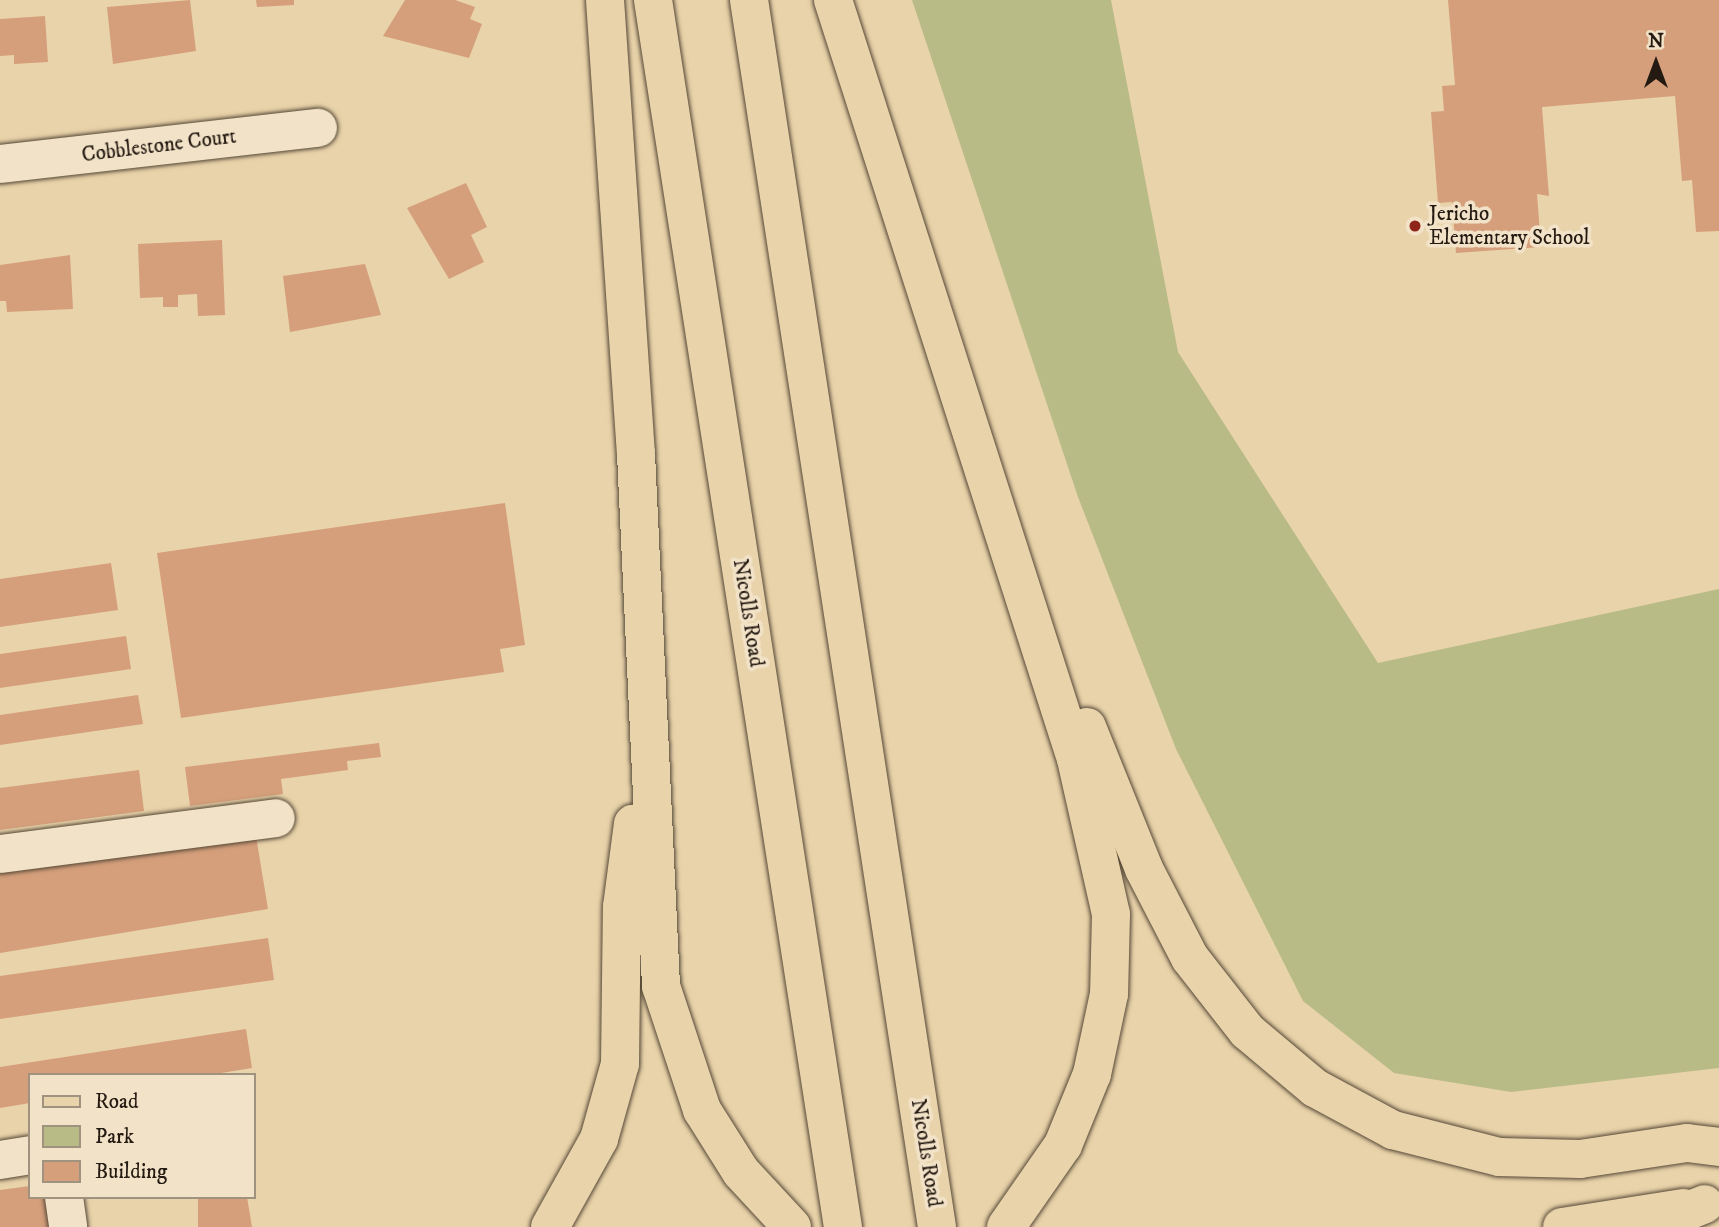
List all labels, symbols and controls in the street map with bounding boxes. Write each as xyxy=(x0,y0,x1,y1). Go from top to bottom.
north arrow xyxy=(1621,28,1691,98)
text: N xyxy=(1648,30,1664,53)
street label: Cobblestone Court xyxy=(80,124,238,168)
place label: Jericho Elementary School xyxy=(1429,201,1590,251)
marker: Jericho Elementary School xyxy=(1407,218,1423,234)
street label: Nicolls Road xyxy=(727,557,769,669)
legend xyxy=(28,1073,256,1199)
text: Road xyxy=(95,1089,139,1115)
street label: Nicolls Road xyxy=(905,1097,947,1209)
text: Park xyxy=(95,1124,134,1150)
text: Building xyxy=(95,1159,167,1185)

